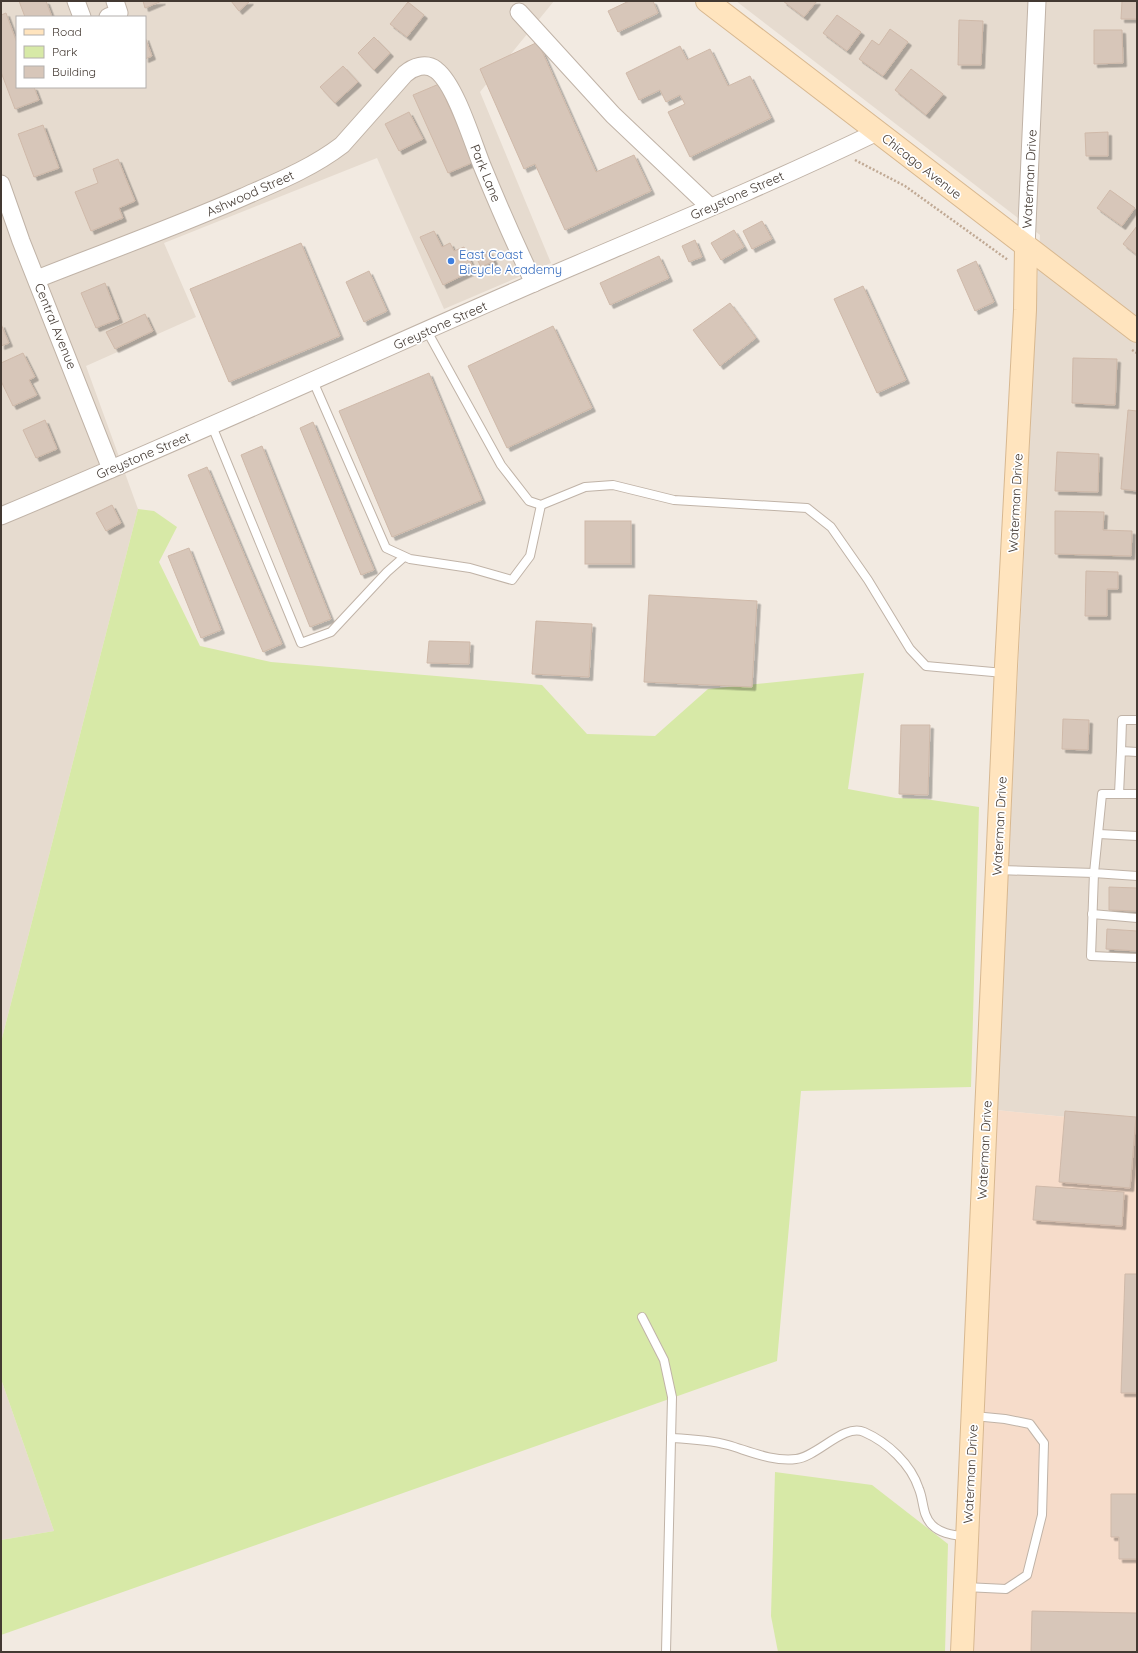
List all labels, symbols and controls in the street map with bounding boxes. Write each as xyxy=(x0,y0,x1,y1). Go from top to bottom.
legend xyxy=(16,16,146,88)
text: Road xyxy=(52,24,82,39)
text: Park xyxy=(52,44,77,59)
text: Building xyxy=(52,64,96,79)
street label: Waterman Drive xyxy=(1018,129,1040,229)
street label: Chicago Avenue xyxy=(879,130,965,202)
street label: Park Lane xyxy=(467,142,505,204)
street label: Ashwood Street xyxy=(204,167,296,219)
street label: Greystone Street xyxy=(688,167,786,223)
place label: East Coast Bicycle Academy xyxy=(459,246,562,277)
marker: East Coast Bicycle Academy xyxy=(446,256,456,266)
street label: Central Avenue xyxy=(31,281,81,371)
street label: Greystone Street xyxy=(391,297,489,353)
street label: Greystone Street xyxy=(94,428,192,482)
street label: Waterman Drive xyxy=(1004,453,1026,553)
street label: Waterman Drive xyxy=(988,776,1010,876)
street label: Waterman Drive xyxy=(973,1100,995,1200)
street label: Waterman Drive xyxy=(959,1424,981,1524)

